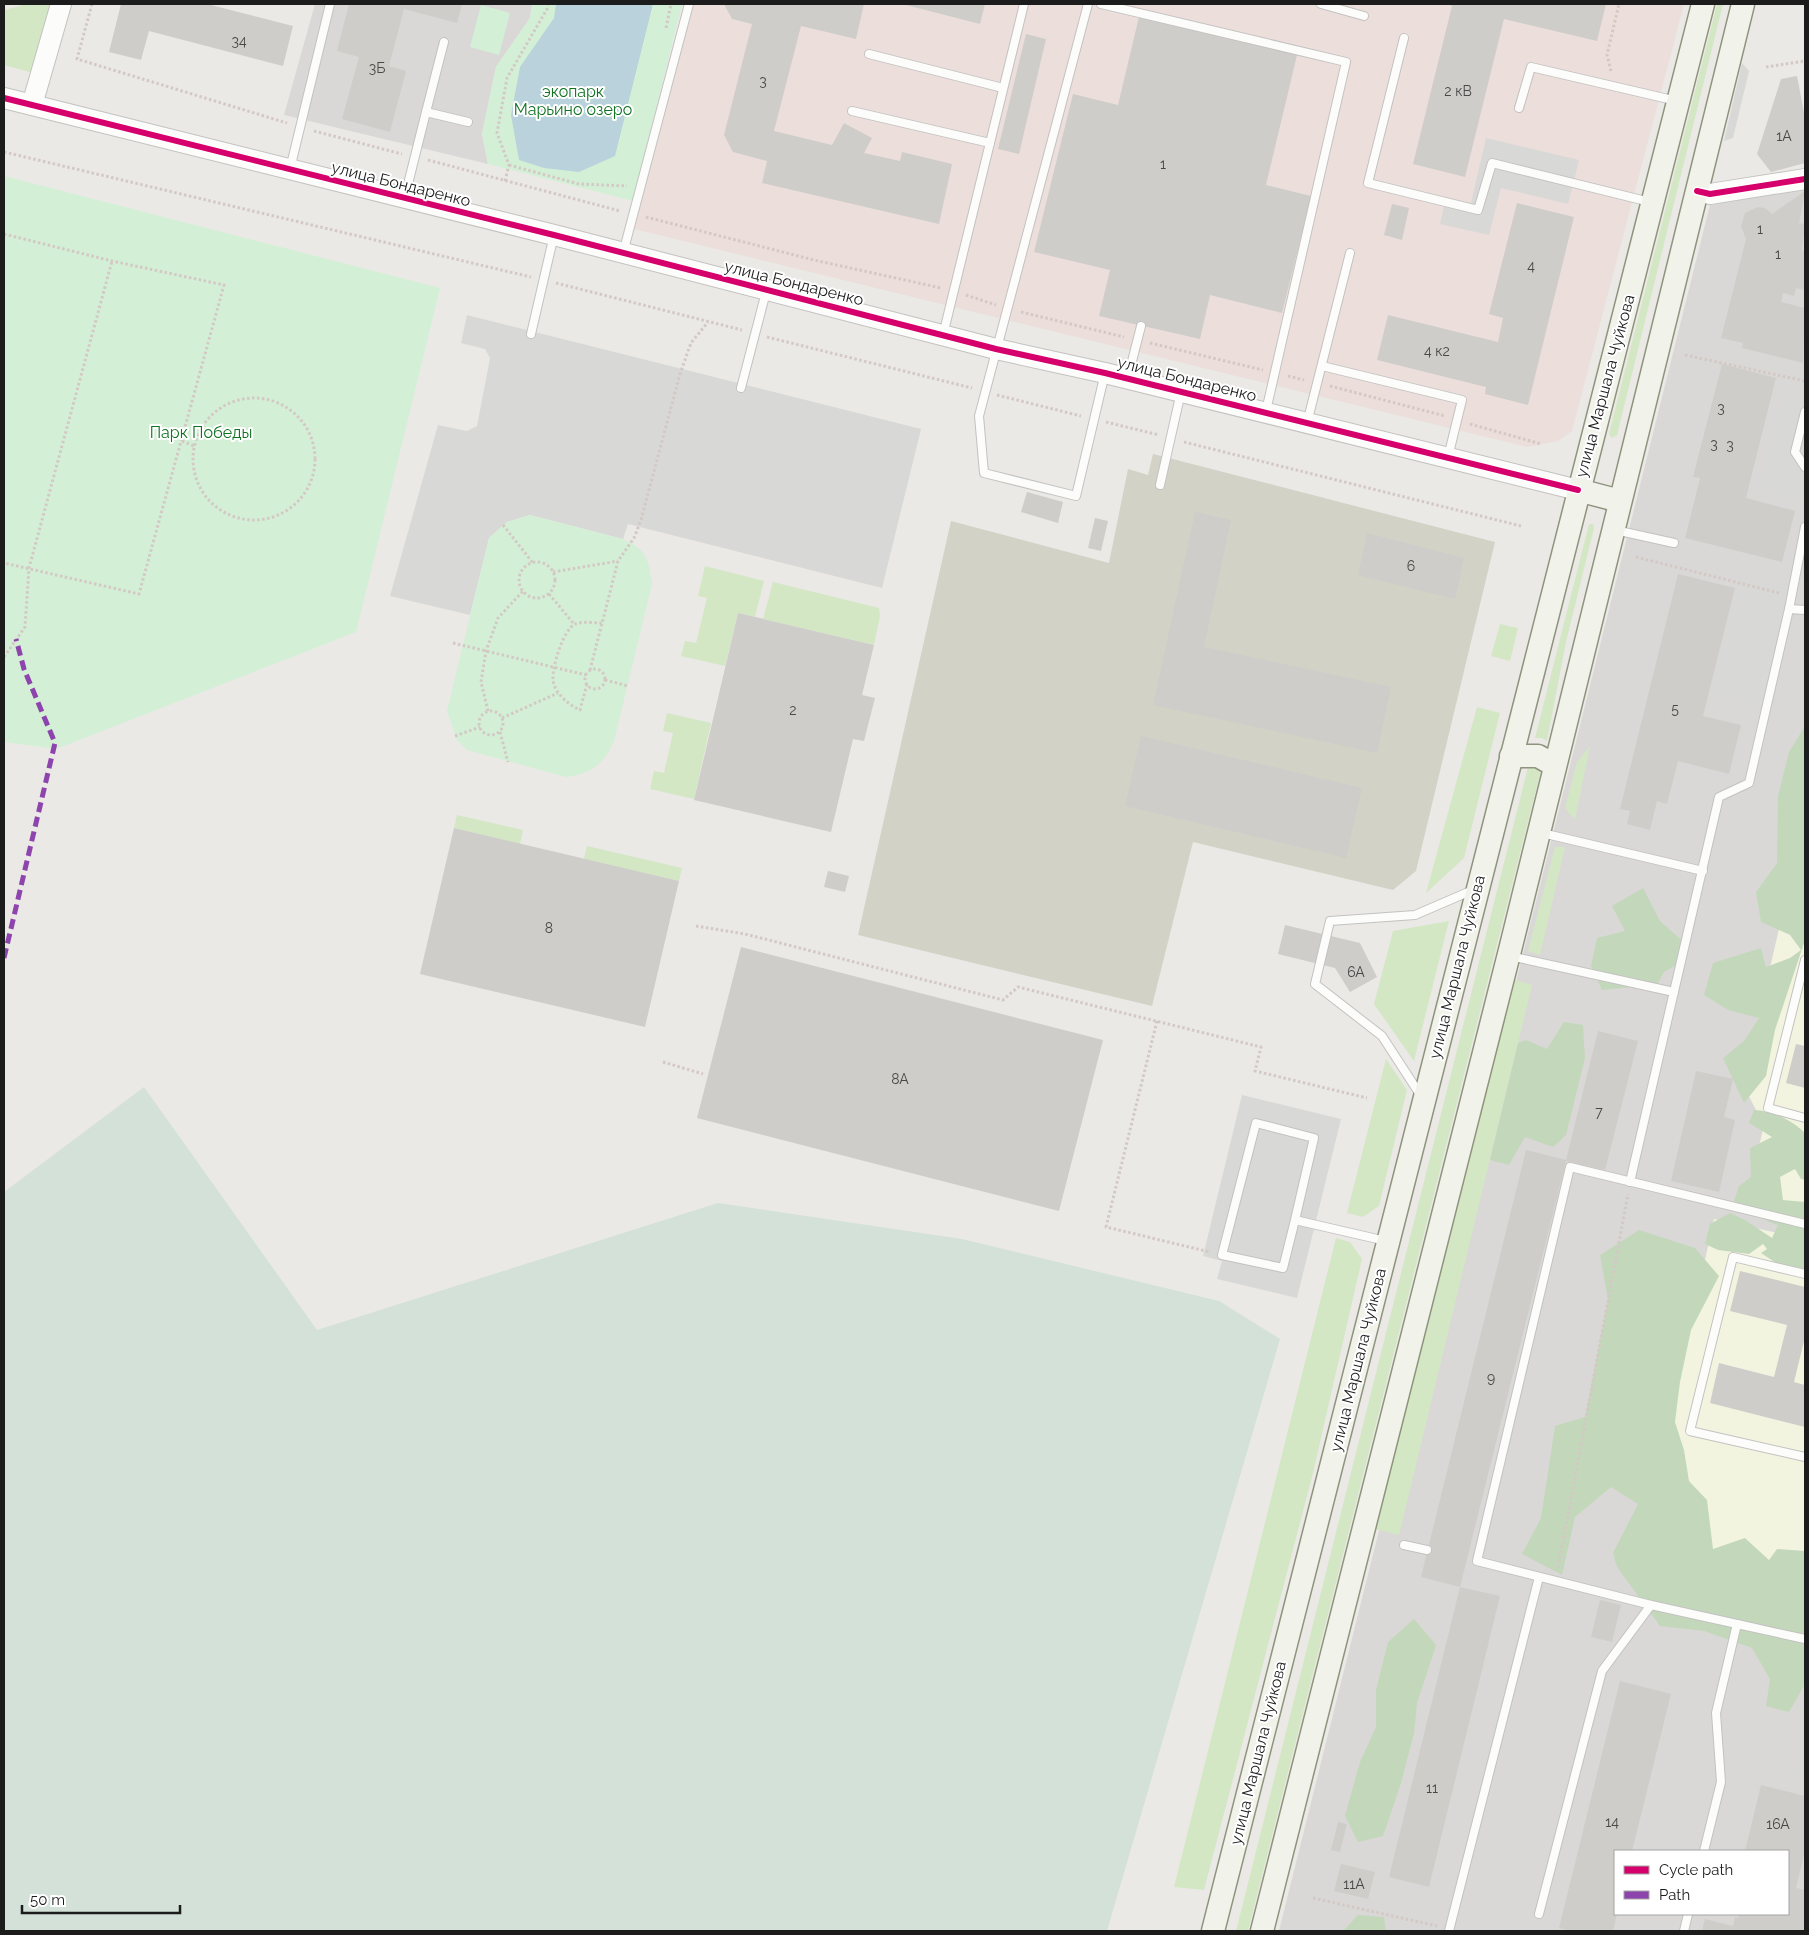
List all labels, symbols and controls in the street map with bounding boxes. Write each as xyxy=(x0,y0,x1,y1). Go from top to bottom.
house number: 34 xyxy=(231,33,247,49)
house number: 3Б xyxy=(369,60,385,76)
house number: 3 xyxy=(759,73,767,89)
park label: экопарк Марьино озеро xyxy=(514,82,632,119)
house number: 2 кВ xyxy=(1444,83,1472,99)
house number: 1А xyxy=(1776,128,1792,144)
house number: 1 xyxy=(1160,156,1166,172)
street label: улица Бондаренко xyxy=(330,158,472,210)
house number: 1 xyxy=(1757,221,1763,237)
house number: 1 xyxy=(1775,246,1781,262)
street label: улица Бондаренко xyxy=(723,257,865,309)
house number: 4 xyxy=(1527,258,1535,274)
street label: улица Маршала Чуйкова xyxy=(1571,293,1639,479)
house number: 4 к2 xyxy=(1424,343,1450,359)
street label: улица Бондаренко xyxy=(1116,353,1258,405)
house number: 3 xyxy=(1717,400,1725,416)
park label: Парк Победы xyxy=(150,423,252,442)
house number: 3 xyxy=(1710,436,1718,452)
house number: 3 xyxy=(1726,437,1734,453)
house number: 6 xyxy=(1407,558,1415,574)
house number: 5 xyxy=(1671,701,1679,717)
house number: 2 xyxy=(789,702,797,718)
street label: улица Маршала Чуйкова xyxy=(1425,873,1489,1061)
house number: 8 xyxy=(545,920,553,936)
house number: 6А xyxy=(1347,964,1365,980)
house number: 8А xyxy=(891,1071,909,1087)
house number: 7 xyxy=(1595,1104,1603,1120)
street label: улица Маршала Чуйкова xyxy=(1326,1266,1390,1454)
house number: 9 xyxy=(1487,1370,1495,1386)
street label: улица Маршала Чуйкова xyxy=(1226,1659,1290,1847)
house number: 11 xyxy=(1426,1780,1438,1796)
house number: 14 xyxy=(1605,1814,1619,1830)
house number: 16А xyxy=(1766,1816,1790,1832)
legend xyxy=(1614,1850,1789,1915)
text: Cycle path xyxy=(1659,1861,1733,1879)
house number: 11А xyxy=(1343,1876,1365,1892)
scale bar xyxy=(22,1882,180,1914)
text: Path xyxy=(1659,1886,1690,1904)
text: 50 m xyxy=(30,1891,65,1909)

